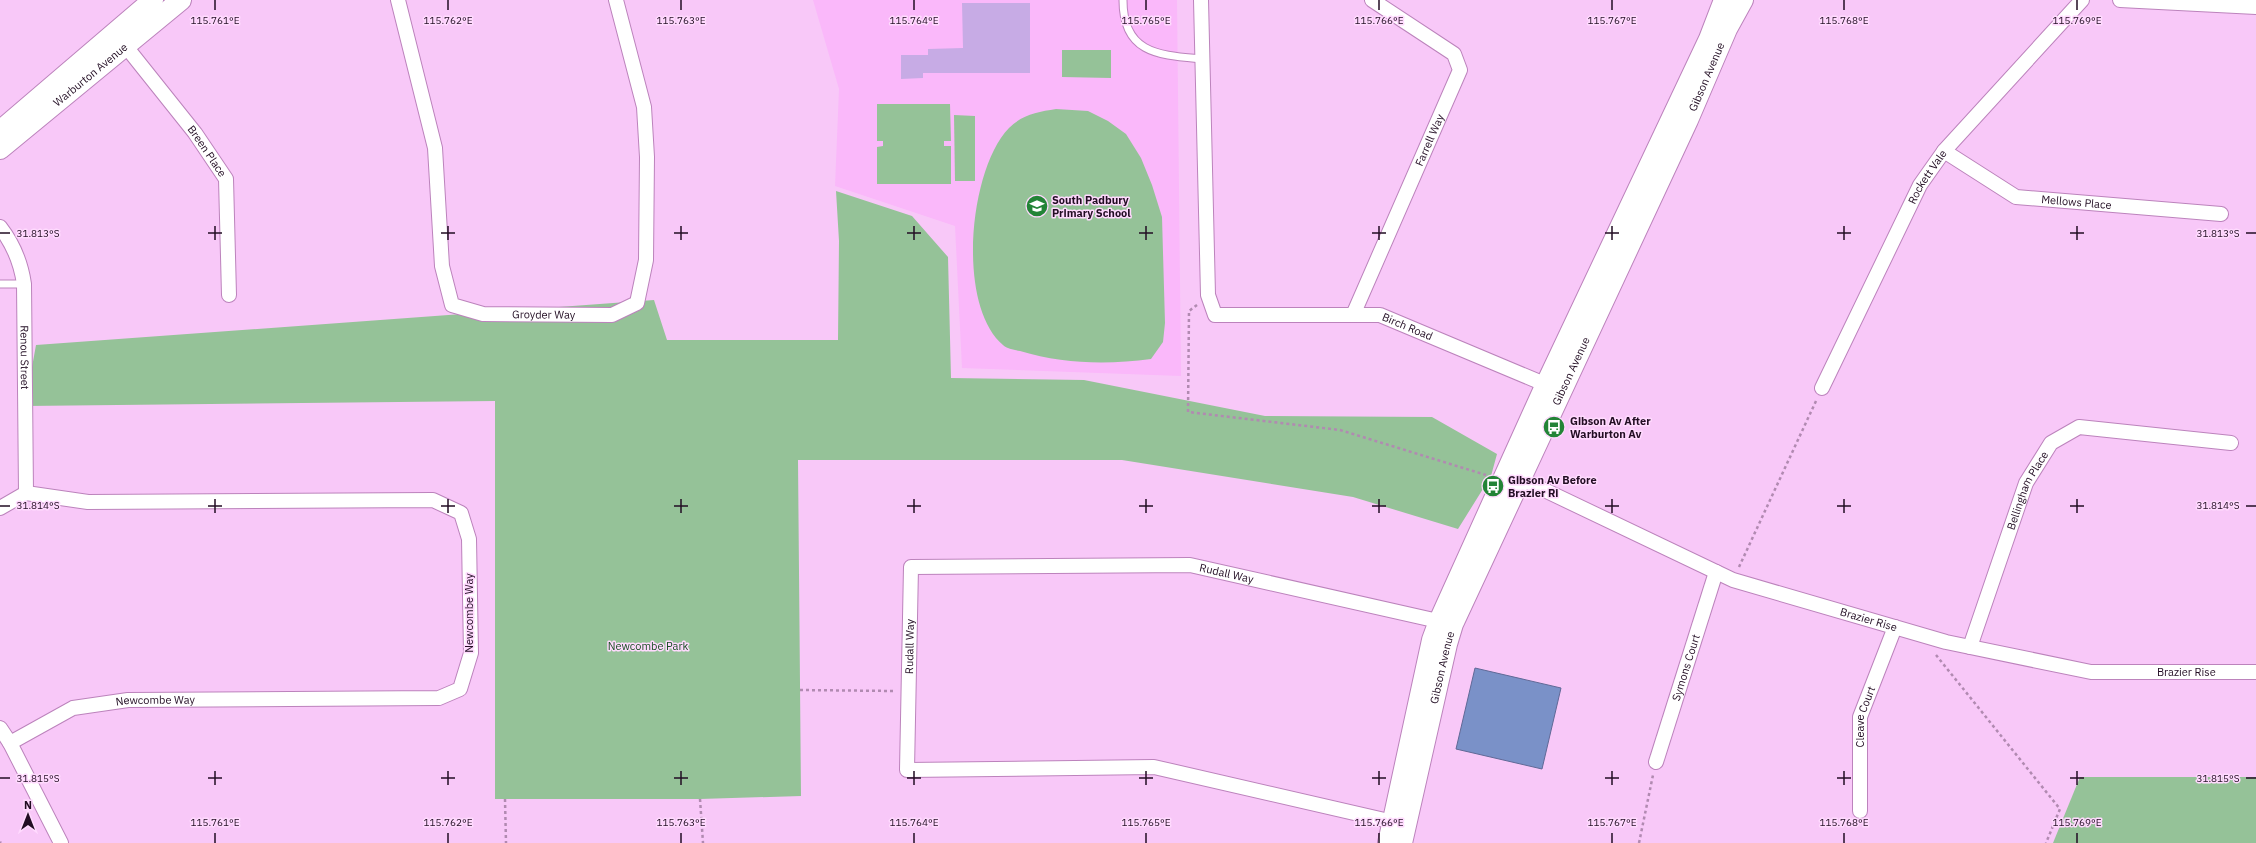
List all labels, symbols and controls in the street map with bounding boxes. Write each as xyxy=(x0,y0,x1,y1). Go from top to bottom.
text: 115.761°E xyxy=(190,14,240,27)
text: 115.762°E xyxy=(423,14,473,27)
text: 115.763°E xyxy=(656,14,706,27)
text: 115.764°E xyxy=(889,14,939,27)
text: 115.765°E xyxy=(1121,14,1171,27)
text: 115.766°E xyxy=(1354,14,1404,27)
text: 115.767°E xyxy=(1587,14,1637,27)
text: 115.768°E xyxy=(1819,14,1869,27)
text: 115.769°E xyxy=(2052,14,2102,27)
street label: Warburton Avenue xyxy=(50,40,130,109)
street label: Gibson Avenue xyxy=(1686,40,1728,114)
street label: Farrell Way xyxy=(1412,111,1447,168)
street label: Breen Place xyxy=(185,122,229,179)
street label: Rockett Vale xyxy=(1905,147,1950,206)
street label: Mellows Place xyxy=(2041,192,2112,212)
school or university icon: South Padbury Primary School xyxy=(1024,193,1050,219)
place label: South Padbury Primary School xyxy=(1052,193,1131,220)
text: 31.813°S xyxy=(16,227,60,240)
text: 31.813°S xyxy=(2196,227,2240,240)
street label: Groyder Way xyxy=(512,307,576,322)
street label: Birch Road xyxy=(1380,310,1435,343)
street label: Renou Street xyxy=(17,325,32,390)
street label: Gibson Avenue xyxy=(1549,335,1593,408)
bus stop icon: Gibson Av After Warburton Av xyxy=(1541,414,1567,440)
place label: Gibson Av After Warburton Av xyxy=(1570,414,1651,441)
street label: Bellingham Place xyxy=(2004,448,2051,532)
bus stop icon: Gibson Av Before Brazier Ri xyxy=(1480,473,1506,499)
place label: Gibson Av Before Brazier Ri xyxy=(1508,473,1597,500)
text: 31.814°S xyxy=(16,499,60,512)
text: 31.814°S xyxy=(2196,499,2240,512)
street label: Rudall Way xyxy=(1198,560,1255,586)
street label: Newcombe Way xyxy=(462,573,476,653)
street label: Brazier Rise xyxy=(1838,605,1899,634)
street label: Rudall Way xyxy=(902,618,917,674)
street label: Gibson Avenue xyxy=(1427,630,1457,705)
street label: Symons Court xyxy=(1669,632,1703,703)
park label: Newcombe Park xyxy=(608,639,689,653)
street label: Brazier Rise xyxy=(2157,665,2216,679)
street label: Cleave Court xyxy=(1853,684,1878,747)
street label: Newcombe Way xyxy=(115,693,196,709)
text: 31.815°S xyxy=(16,772,60,785)
text: 31.815°S xyxy=(2196,772,2240,785)
north arrow xyxy=(8,795,48,835)
text: N xyxy=(24,798,32,812)
text: 115.761°E xyxy=(190,816,240,829)
text: 115.762°E xyxy=(423,816,473,829)
text: 115.763°E xyxy=(656,816,706,829)
text: 115.764°E xyxy=(889,816,939,829)
text: 115.765°E xyxy=(1121,816,1171,829)
text: 115.766°E xyxy=(1354,816,1404,829)
text: 115.767°E xyxy=(1587,816,1637,829)
text: 115.768°E xyxy=(1819,816,1869,829)
text: 115.769°E xyxy=(2052,816,2102,829)

